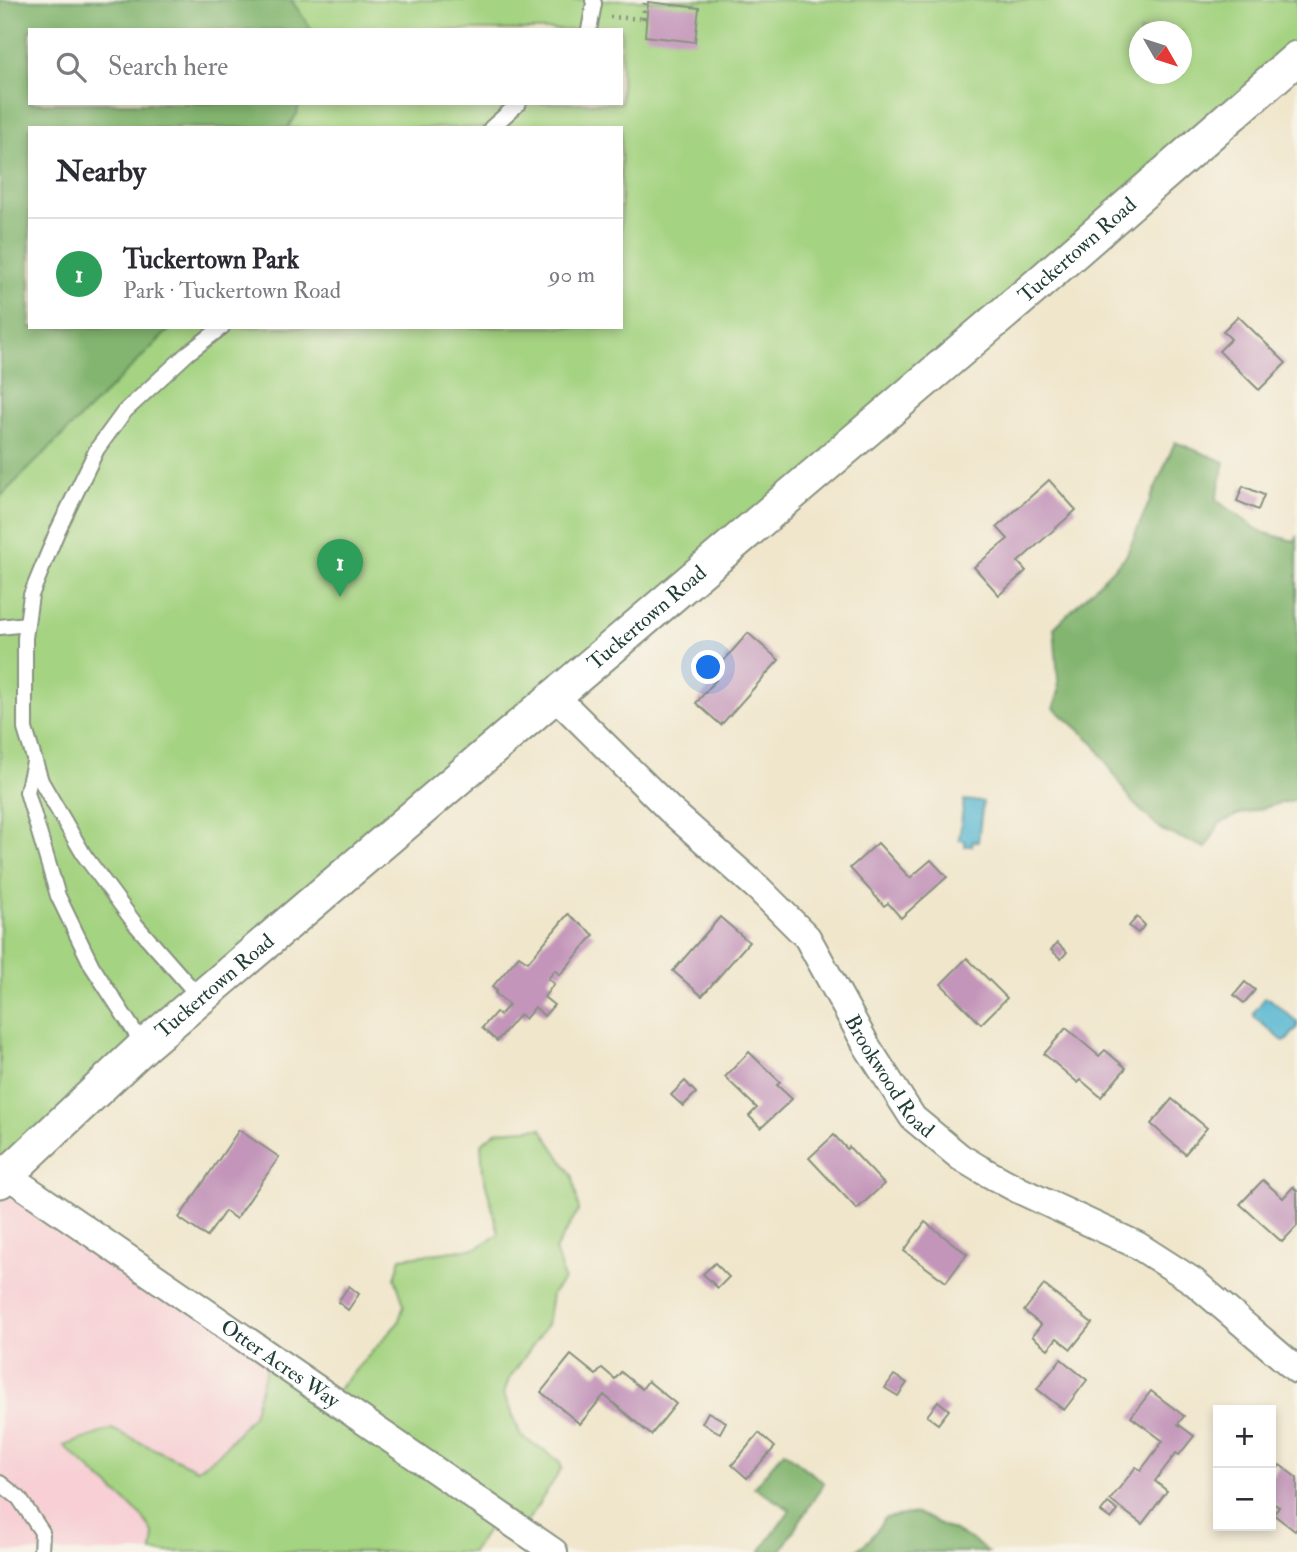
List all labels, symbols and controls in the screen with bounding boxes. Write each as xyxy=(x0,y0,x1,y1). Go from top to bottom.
north arrow xyxy=(1129,21,1192,84)
search box xyxy=(28,28,623,105)
icon: search xyxy=(52,48,90,86)
text: Search here xyxy=(108,51,228,83)
text: Nearby xyxy=(56,153,146,190)
street label: Tuckertown Road xyxy=(1013,191,1143,309)
text: Tuckertown Park xyxy=(123,244,299,276)
text: 1 xyxy=(75,260,83,289)
text: 90 m xyxy=(549,260,595,289)
text: Park · Tuckertown Road xyxy=(123,276,341,305)
pin: 1 xyxy=(317,539,363,597)
street label: Tuckertown Road xyxy=(582,559,713,676)
your location xyxy=(691,650,725,684)
street label: Tuckertown Road xyxy=(150,928,280,1045)
street label: Brookwood Road xyxy=(838,1010,940,1144)
street label: Otter Acres Way xyxy=(215,1313,346,1415)
map controls xyxy=(1213,1405,1276,1531)
button: + xyxy=(1213,1405,1276,1468)
button: − xyxy=(1213,1468,1276,1531)

